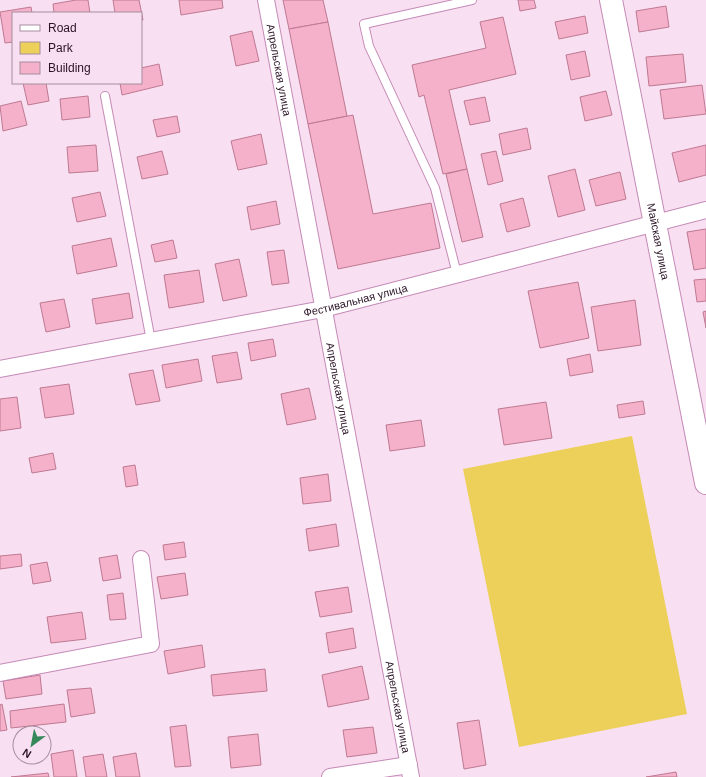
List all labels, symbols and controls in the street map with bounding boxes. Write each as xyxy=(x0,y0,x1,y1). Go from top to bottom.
legend xyxy=(12,12,142,84)
text: Road xyxy=(48,21,77,35)
street label: Апрельская улица xyxy=(265,23,294,118)
text: Park xyxy=(48,41,74,55)
text: Building xyxy=(48,61,91,75)
street label: Майская улица xyxy=(645,202,672,281)
street label: Фестивальная улица xyxy=(302,281,409,319)
street label: Апрельская улица xyxy=(324,341,353,436)
street label: Апрельская улица xyxy=(383,660,413,755)
north arrow xyxy=(12,725,52,765)
text: N xyxy=(20,746,33,761)

